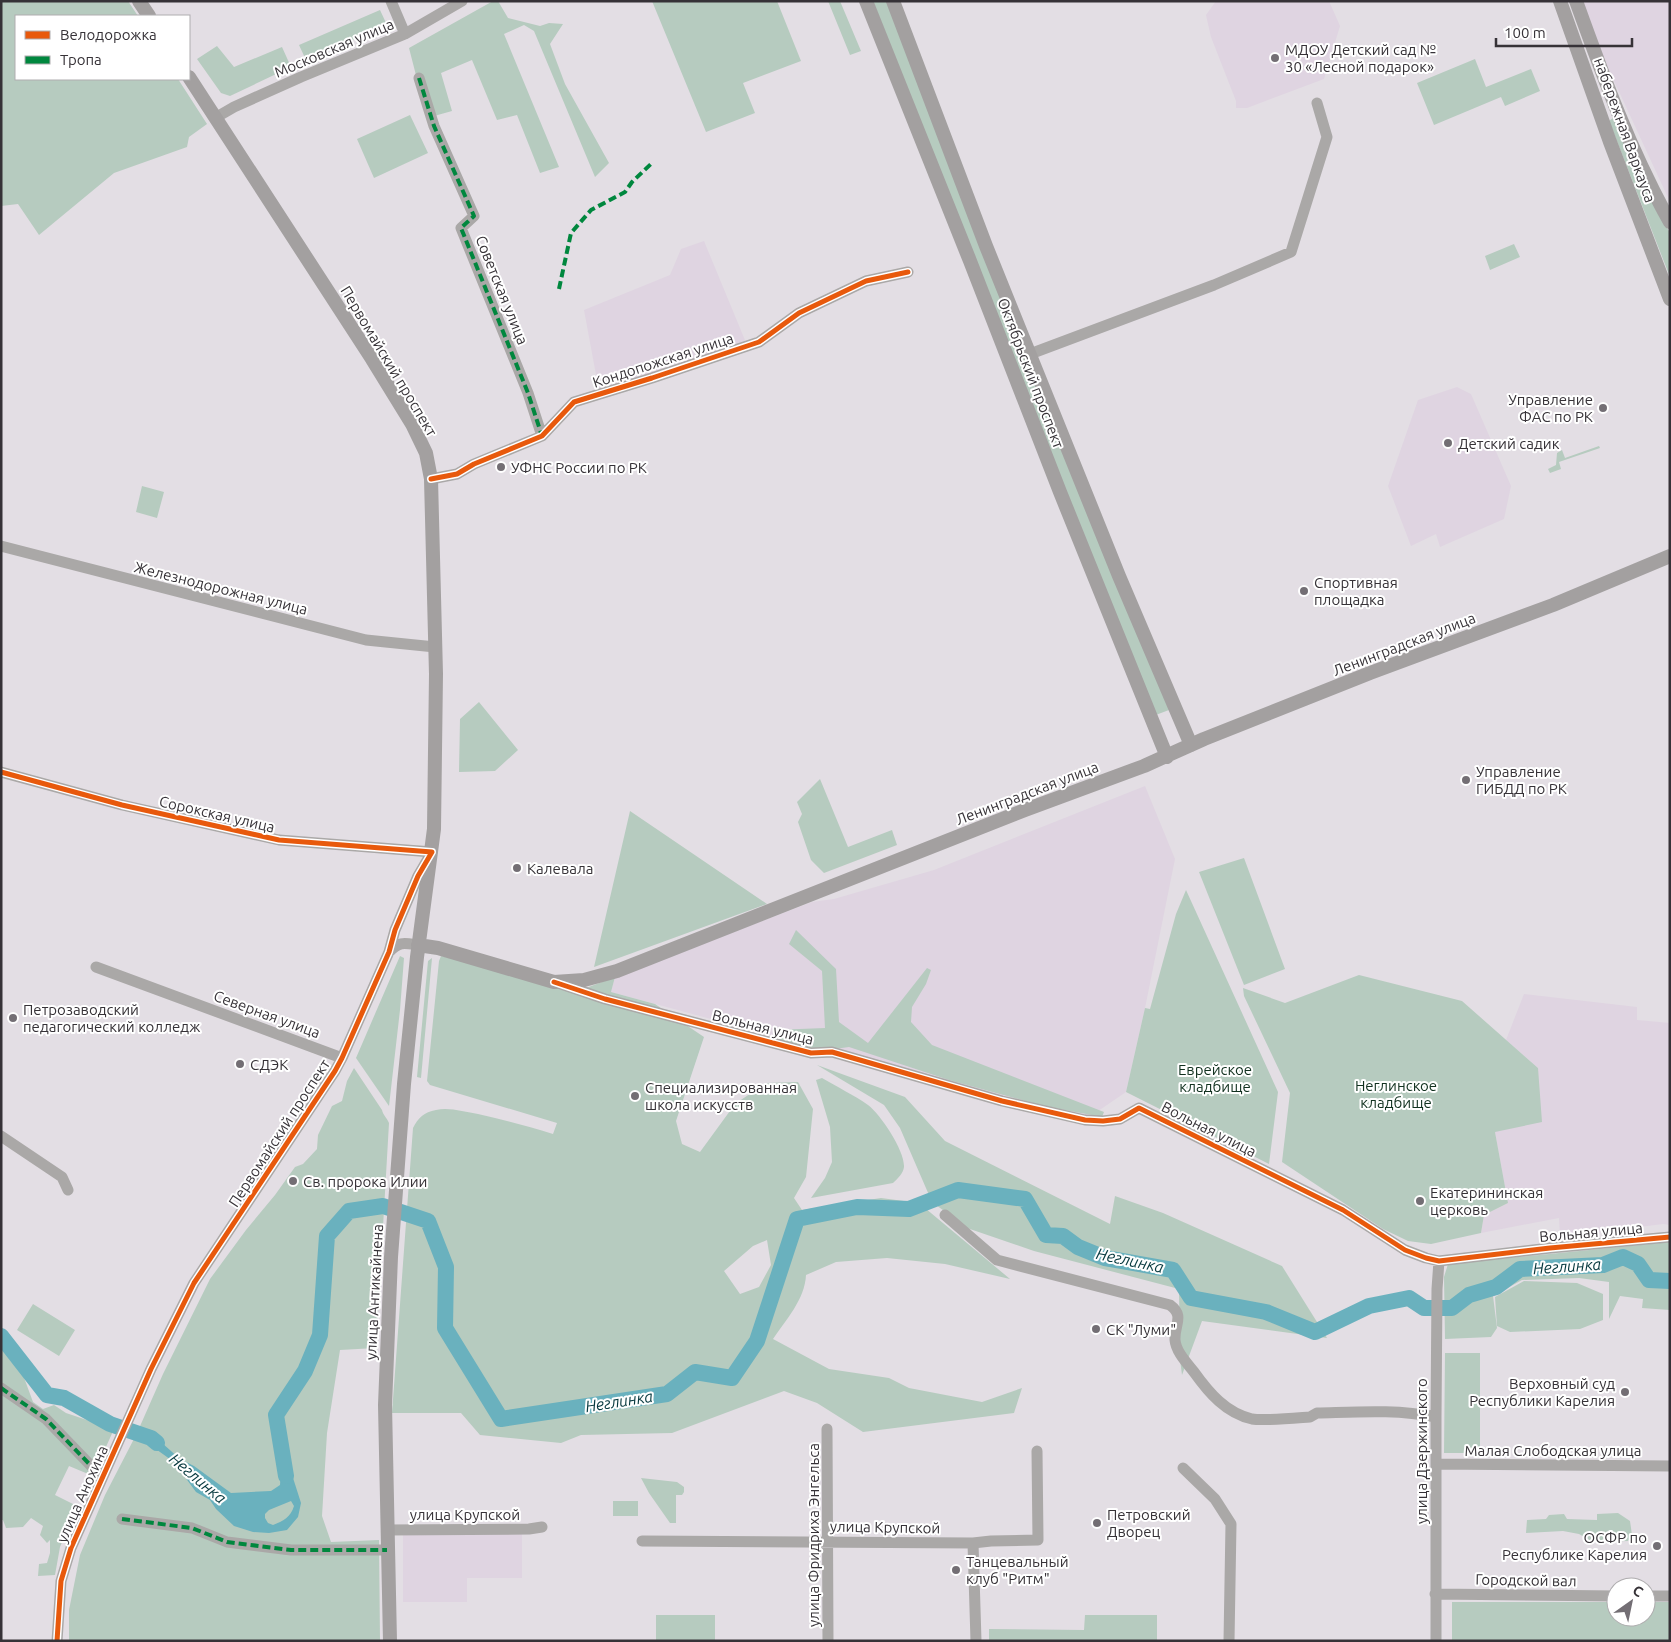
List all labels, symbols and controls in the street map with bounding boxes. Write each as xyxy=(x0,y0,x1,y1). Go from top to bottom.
legend xyxy=(15,15,190,80)
street label: Московская улица xyxy=(272,15,396,81)
scale bar xyxy=(1496,15,1632,47)
text: 100 m xyxy=(1504,24,1546,41)
text: Велодорожка xyxy=(60,26,157,43)
place label: МДОУ Детский сад № 30 «Лесной подарок» xyxy=(1285,41,1436,75)
text: Тропа xyxy=(60,51,102,68)
marker: МДОУ Детский сад № 30 «Лесной подарок» xyxy=(1269,52,1281,64)
street label: набережная Варкауса xyxy=(1591,55,1659,205)
street label: Советская улица xyxy=(472,233,532,347)
street label: Первомайский проспект xyxy=(337,283,441,440)
street label: Октябрьский проспект xyxy=(994,295,1068,451)
street label: Кондопожская улица xyxy=(590,329,736,391)
place label: Управление ФАС по РК xyxy=(1508,391,1593,425)
marker: Управление ФАС по РК xyxy=(1597,402,1609,414)
place label: Детский садик xyxy=(1458,435,1560,452)
marker: Детский садик xyxy=(1442,437,1454,449)
place label: УФНС России по РК xyxy=(511,459,647,476)
marker: УФНС России по РК xyxy=(495,461,507,473)
street label: Железнодорожная улица xyxy=(133,558,309,618)
place label: Спортивная площадка xyxy=(1314,574,1398,608)
marker: Спортивная площадка xyxy=(1298,585,1310,597)
street label: Ленинградская улица xyxy=(1330,609,1478,679)
street label: Ленинградская улица xyxy=(953,758,1101,828)
place label: Управление ГИБДД по РК xyxy=(1476,763,1567,797)
marker: Управление ГИБДД по РК xyxy=(1460,774,1472,786)
street label: Сорокская улица xyxy=(158,792,276,836)
place label: Калевала xyxy=(527,860,593,877)
marker: Калевала xyxy=(511,862,523,874)
street label: Северная улица xyxy=(212,987,322,1041)
place label: Петрозаводский педагогический колледж xyxy=(23,1001,200,1035)
street label: Вольная улица xyxy=(711,1006,815,1048)
marker: Петрозаводский педагогический колледж xyxy=(7,1012,19,1024)
street label: Первомайский проспект xyxy=(225,1056,333,1210)
place label: СДЭК xyxy=(250,1056,288,1073)
marker: СДЭК xyxy=(234,1058,246,1070)
park label: Еврейское кладбище xyxy=(1178,1061,1252,1095)
park label: Неглинское кладбище xyxy=(1355,1077,1437,1111)
place label: Специализированная школа искусств xyxy=(645,1079,797,1113)
marker: Специализированная школа искусств xyxy=(629,1090,641,1102)
street label: Вольная улица xyxy=(1159,1098,1259,1160)
place label: Св. пророка Илии xyxy=(303,1173,427,1190)
marker: Св. пророка Илии xyxy=(287,1175,299,1187)
place label: Екатерининская церковь xyxy=(1430,1184,1543,1218)
marker: Екатерининская церковь xyxy=(1414,1195,1426,1207)
street label: Вольная улица xyxy=(1539,1219,1643,1245)
street label: улица Антикайнена xyxy=(362,1223,386,1361)
water label: Неглинка xyxy=(1095,1244,1166,1276)
water label: Неглинка xyxy=(1532,1255,1602,1277)
place label: СК "Луми" xyxy=(1106,1321,1176,1338)
marker: СК "Луми" xyxy=(1090,1323,1102,1335)
place label: Верховный суд Республики Карелия xyxy=(1469,1375,1615,1409)
street label: улица Дзержинского xyxy=(1413,1378,1430,1524)
marker: Верховный суд Республики Карелия xyxy=(1619,1386,1631,1398)
water label: Неглинка xyxy=(584,1387,654,1415)
street label: Малая Слободская улица xyxy=(1464,1442,1642,1459)
street label: улица Анохина xyxy=(53,1443,111,1545)
street label: улица Фридриха Энгельса xyxy=(805,1443,822,1627)
water label: Неглинка xyxy=(166,1449,230,1507)
street label: улица Крупской xyxy=(410,1506,520,1523)
place label: Петровский Дворец xyxy=(1107,1506,1191,1540)
marker: Петровский Дворец xyxy=(1091,1517,1103,1529)
street label: улица Крупской xyxy=(830,1518,940,1536)
place label: ОСФР по Республике Карелия xyxy=(1502,1529,1647,1563)
marker: ОСФР по Республике Карелия xyxy=(1651,1540,1663,1552)
place label: Танцевальный клуб "Ритм" xyxy=(966,1553,1069,1587)
marker: Танцевальный клуб "Ритм" xyxy=(950,1564,962,1576)
street label: Городской вал xyxy=(1475,1571,1577,1589)
north arrow xyxy=(1606,1577,1656,1627)
text: С xyxy=(1630,1582,1646,1600)

